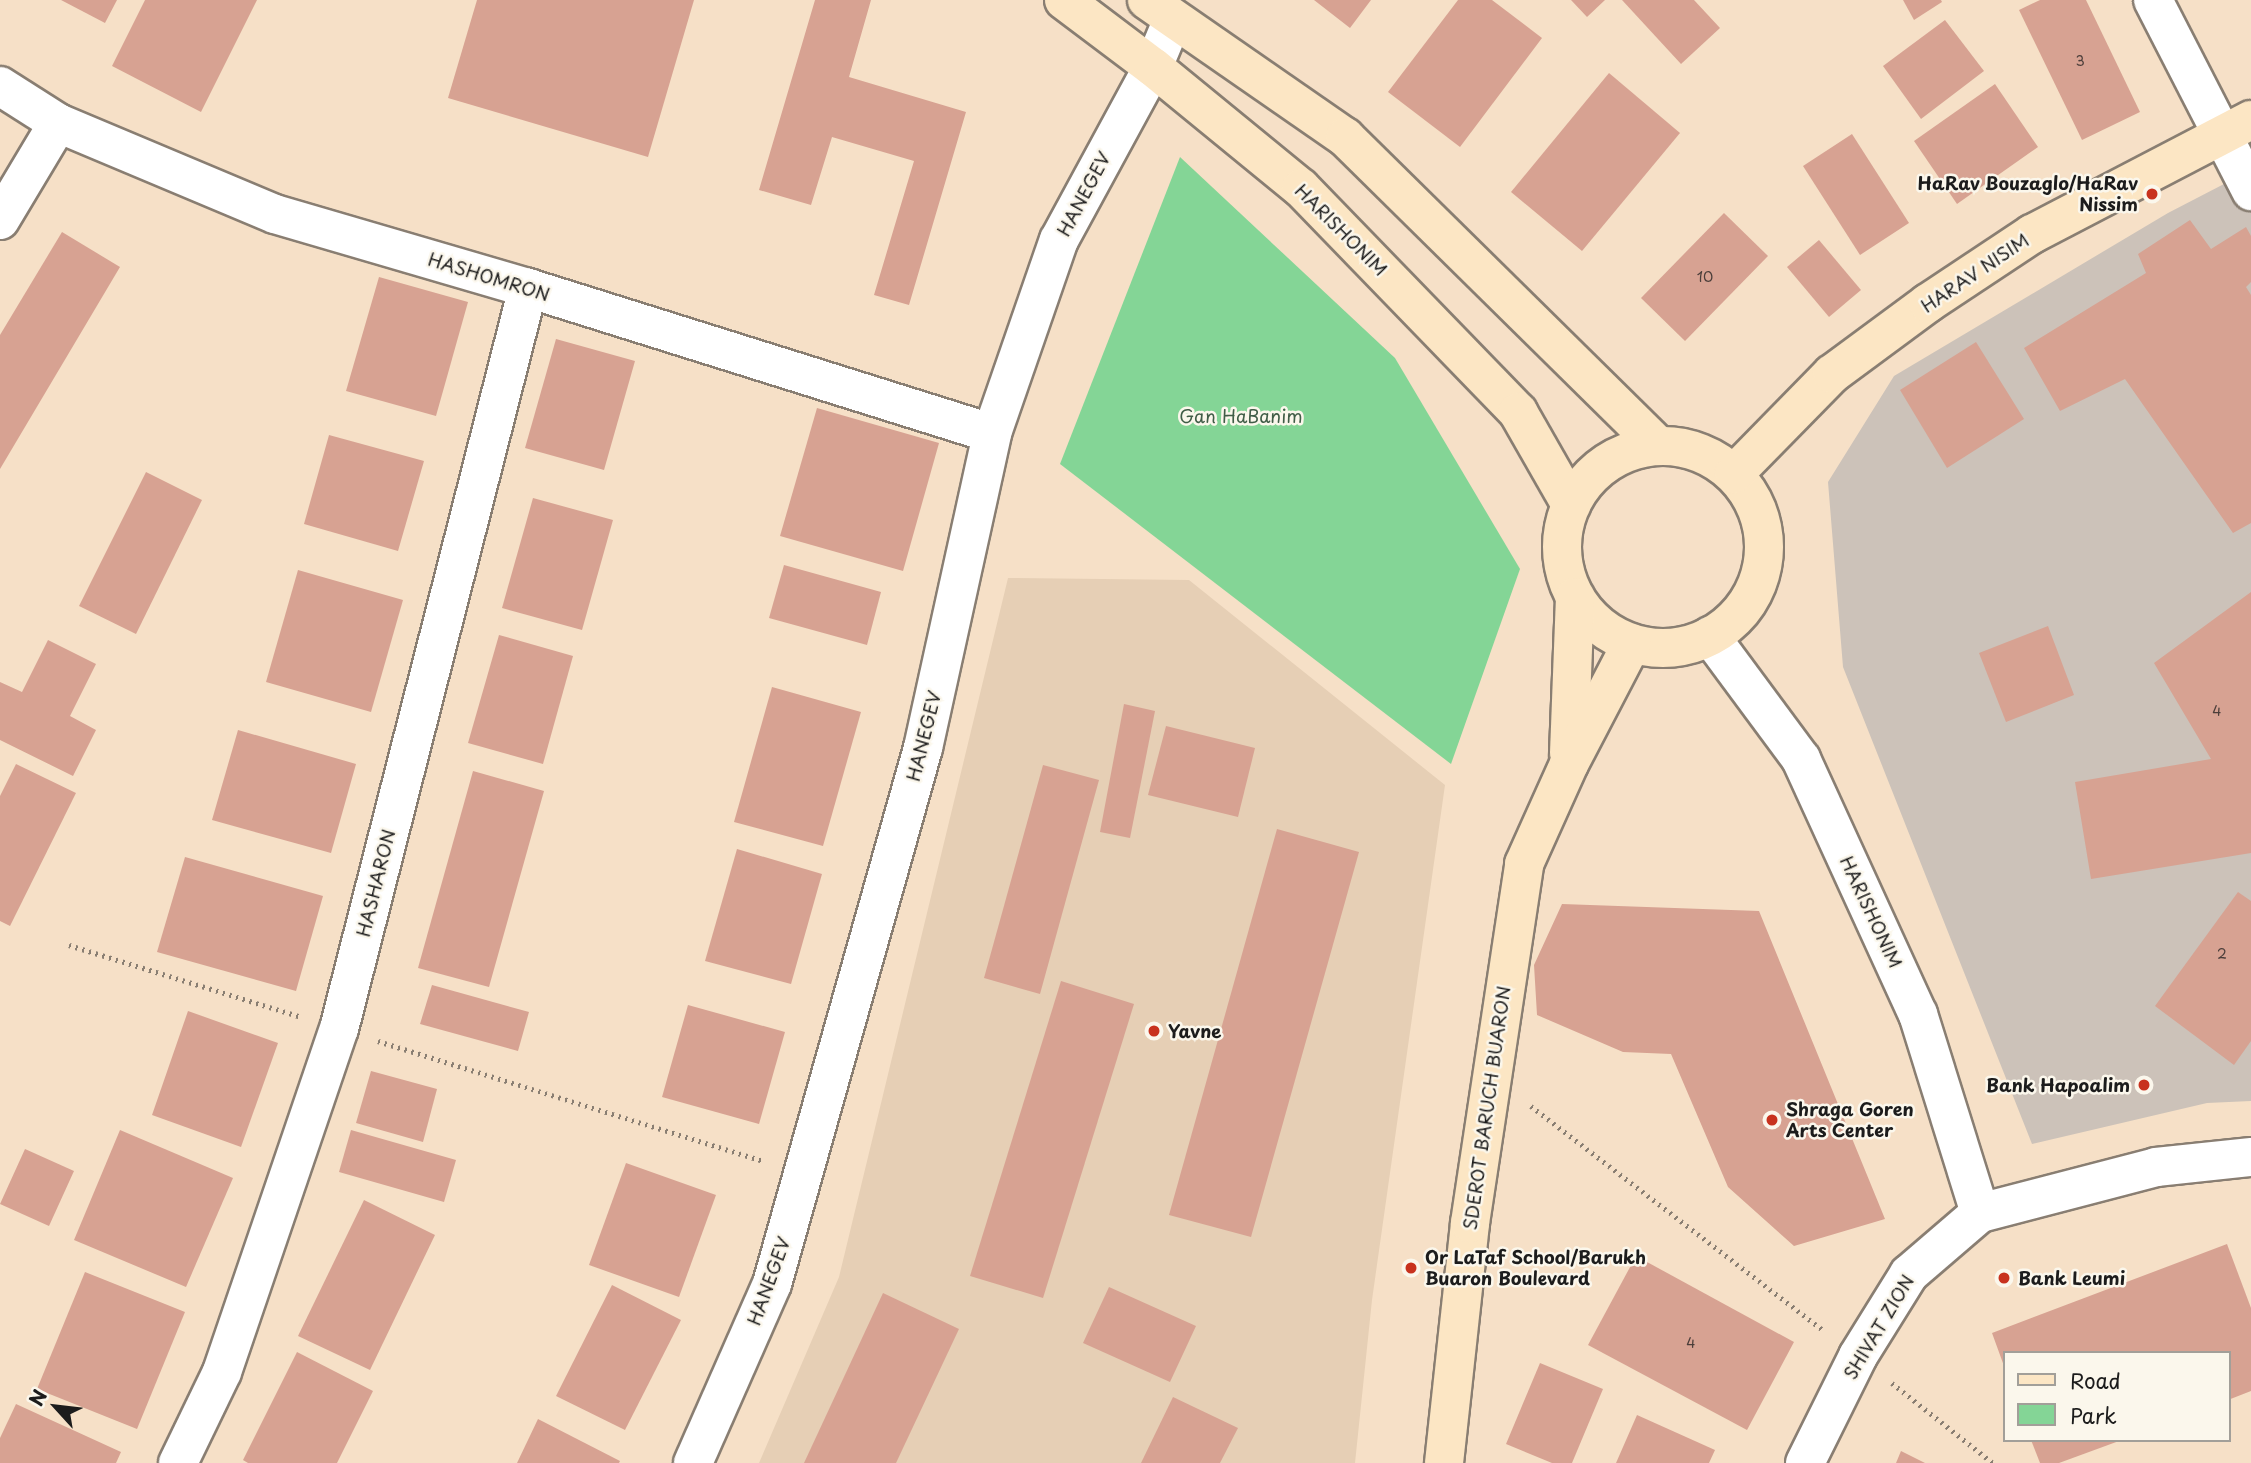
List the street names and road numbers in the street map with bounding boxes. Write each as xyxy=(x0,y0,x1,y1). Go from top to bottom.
street label: HANEGEV xyxy=(1053,148,1115,240)
street label: HARISHONIM xyxy=(1291,180,1391,280)
street label: HARAV NISIM xyxy=(1917,229,2033,317)
street label: HASHOMRON xyxy=(426,248,552,306)
street label: HANEGEV xyxy=(902,689,946,783)
street label: HASHARON xyxy=(352,827,400,939)
street label: HARISHONIM xyxy=(1836,853,1906,971)
street label: SDEROT BARUCH BUARON xyxy=(1459,983,1515,1233)
street label: HANEGEV xyxy=(743,1234,795,1328)
street label: SHIVAT ZION xyxy=(1839,1271,1919,1383)

